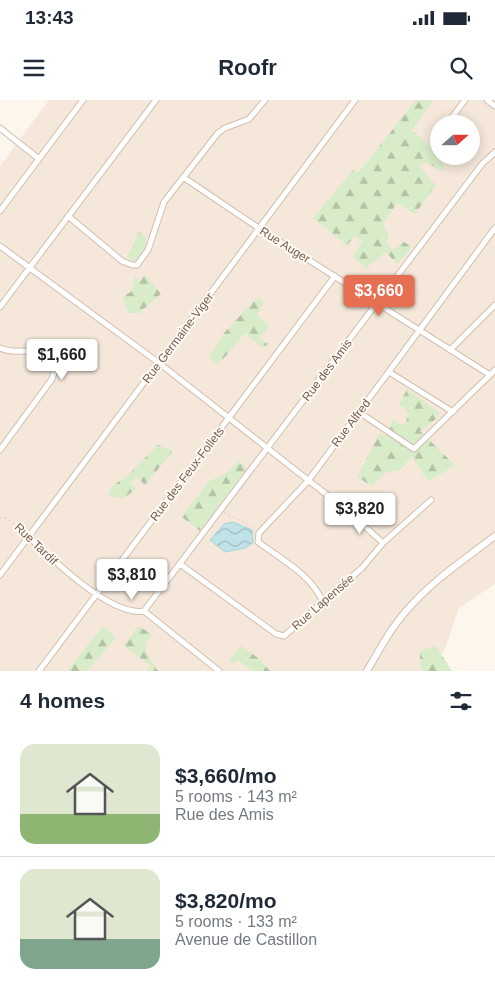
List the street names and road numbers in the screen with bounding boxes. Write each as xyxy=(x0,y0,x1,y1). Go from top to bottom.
street label: Rue Auger xyxy=(257,224,313,266)
street label: Rue Germaine-Viger xyxy=(139,290,217,386)
street label: Rue des Amis xyxy=(299,336,355,404)
street label: Rue Alfred xyxy=(329,396,373,450)
street label: Rue des Feux-Follets xyxy=(147,424,227,524)
street label: Rue Tardif xyxy=(12,520,61,568)
street label: Rue Lapensée xyxy=(289,571,357,633)

